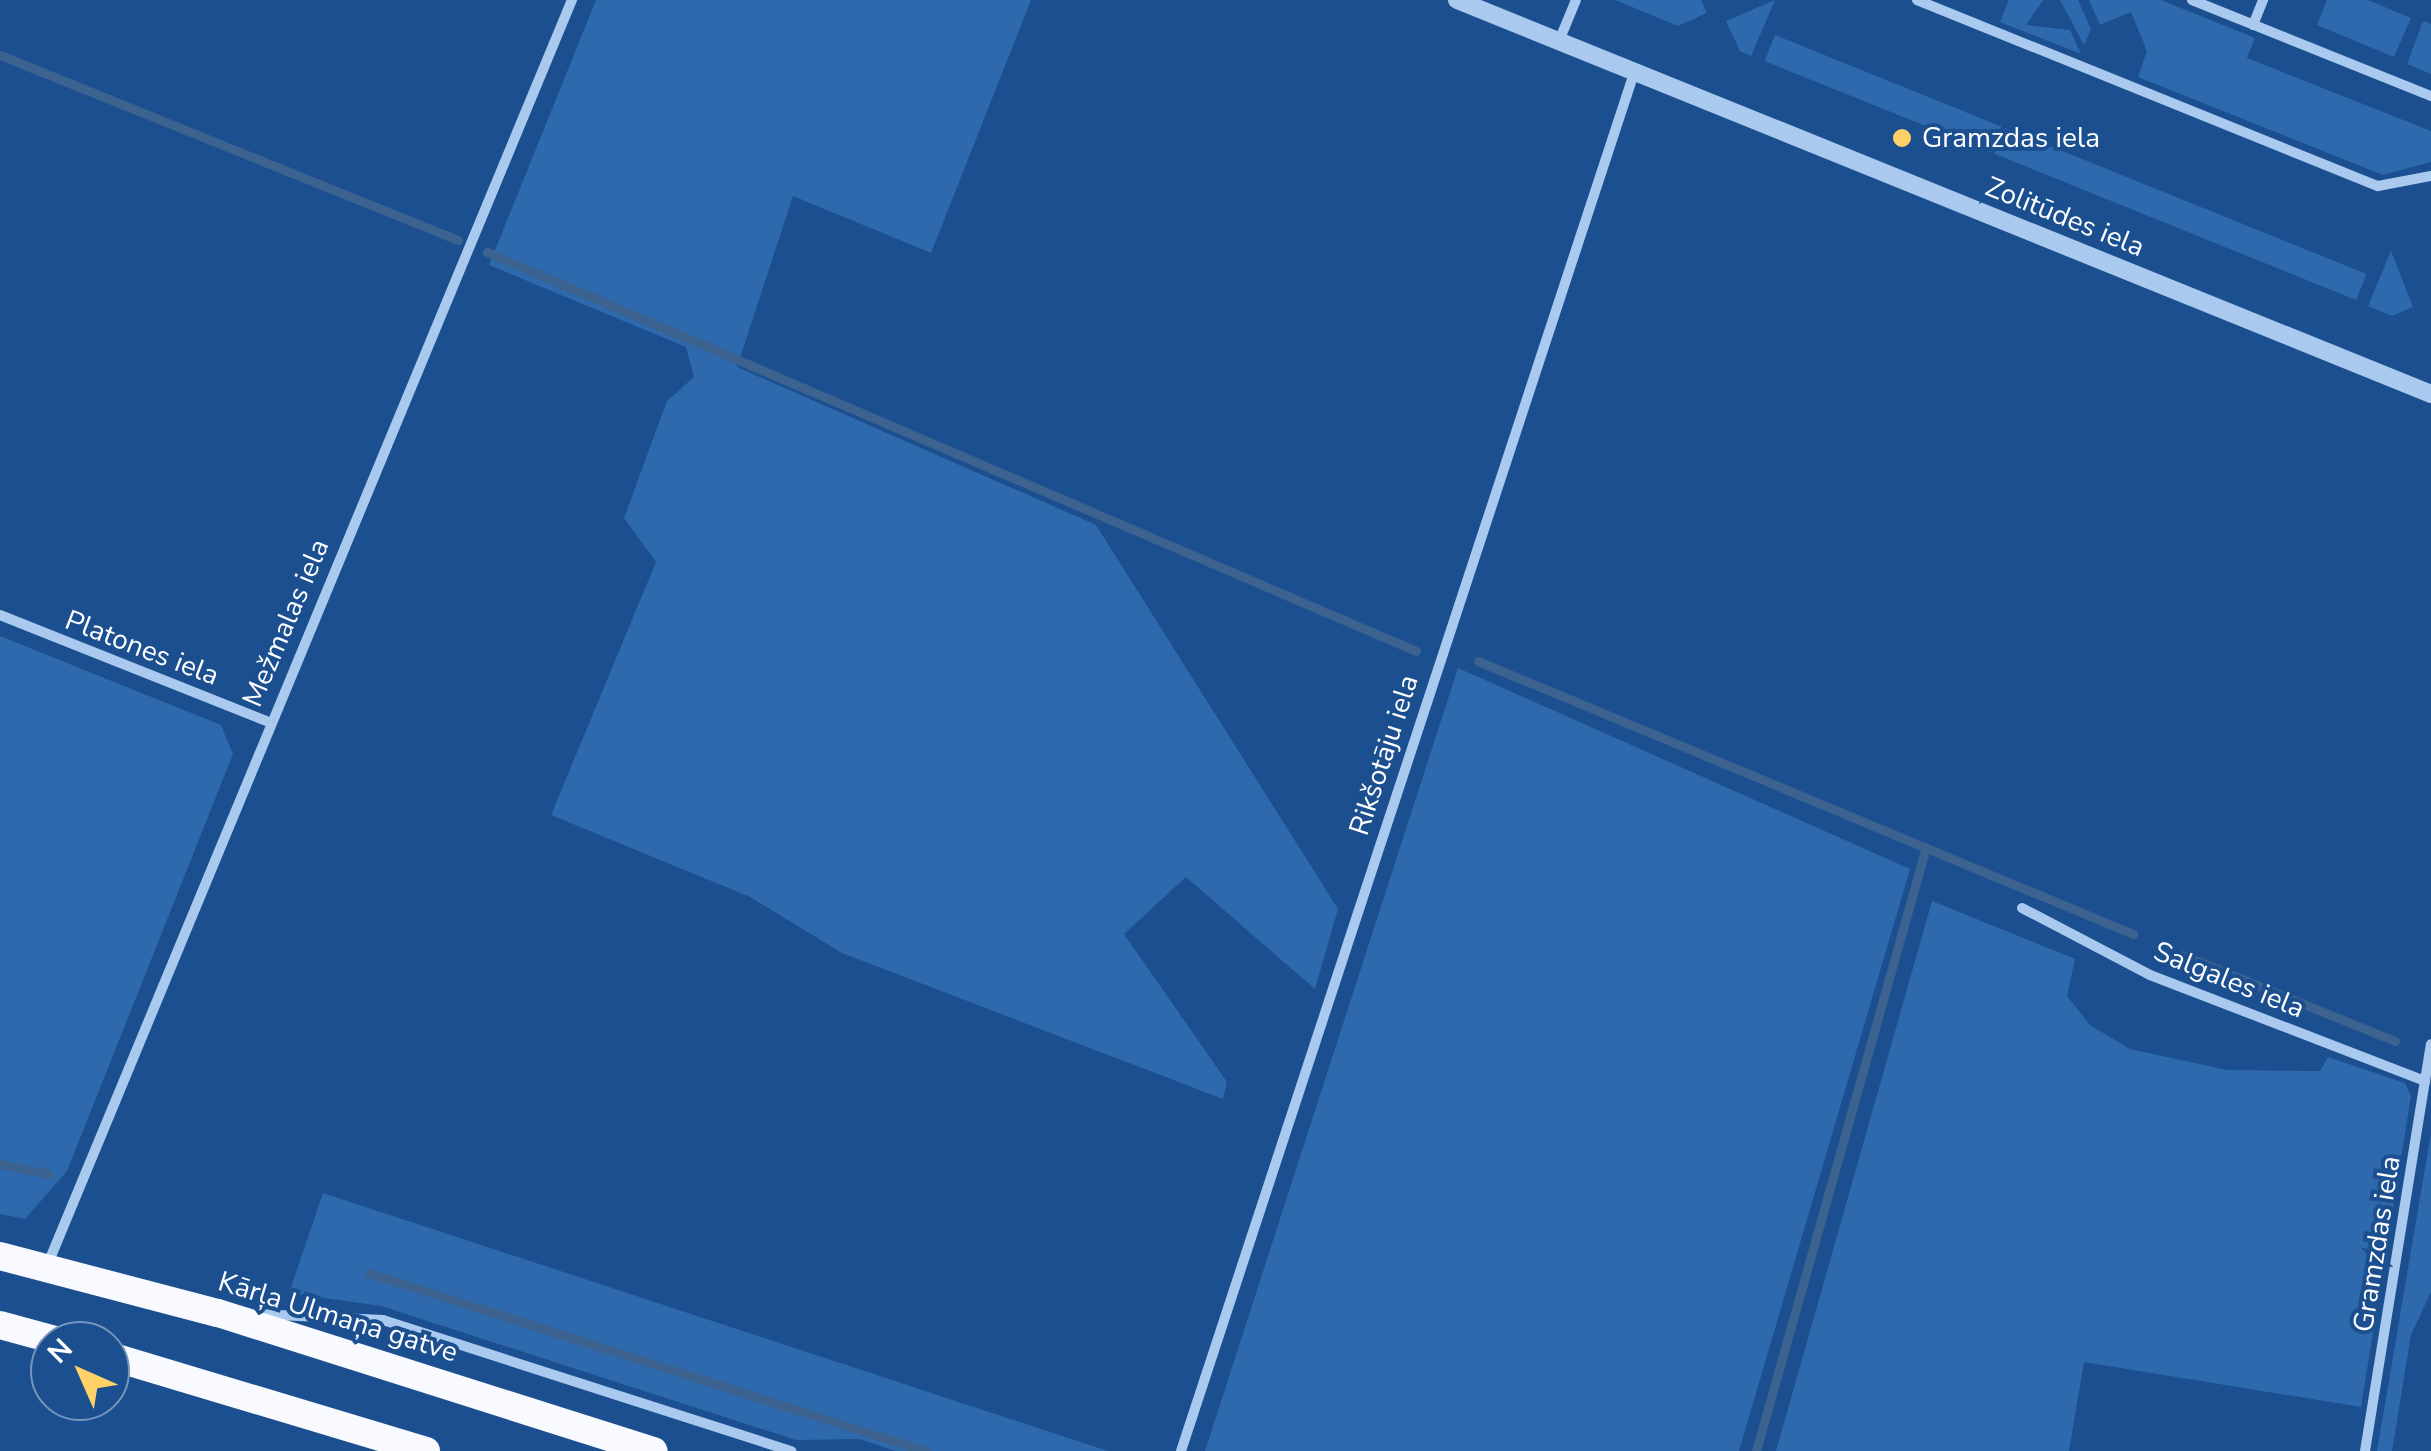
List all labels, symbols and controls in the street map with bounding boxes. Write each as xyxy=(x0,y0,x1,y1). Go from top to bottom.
place label: Gramzdas iela xyxy=(1922,121,2100,155)
marker: Gramzdas iela xyxy=(1891,127,1913,149)
street label: Zolitūdes iela xyxy=(1981,170,2149,264)
street label: Mežmalas iela xyxy=(236,534,336,712)
street label: Platones iela xyxy=(60,603,224,693)
street label: Rikšotāju iela xyxy=(1342,671,1426,839)
street label: Salgales iela xyxy=(2149,935,2309,1025)
street label: Gramzdas iela xyxy=(2346,1153,2408,1335)
street label: Kārļa Ulmaņa gatve xyxy=(214,1265,462,1369)
north arrow xyxy=(30,1321,130,1421)
text: N xyxy=(39,1330,81,1372)

